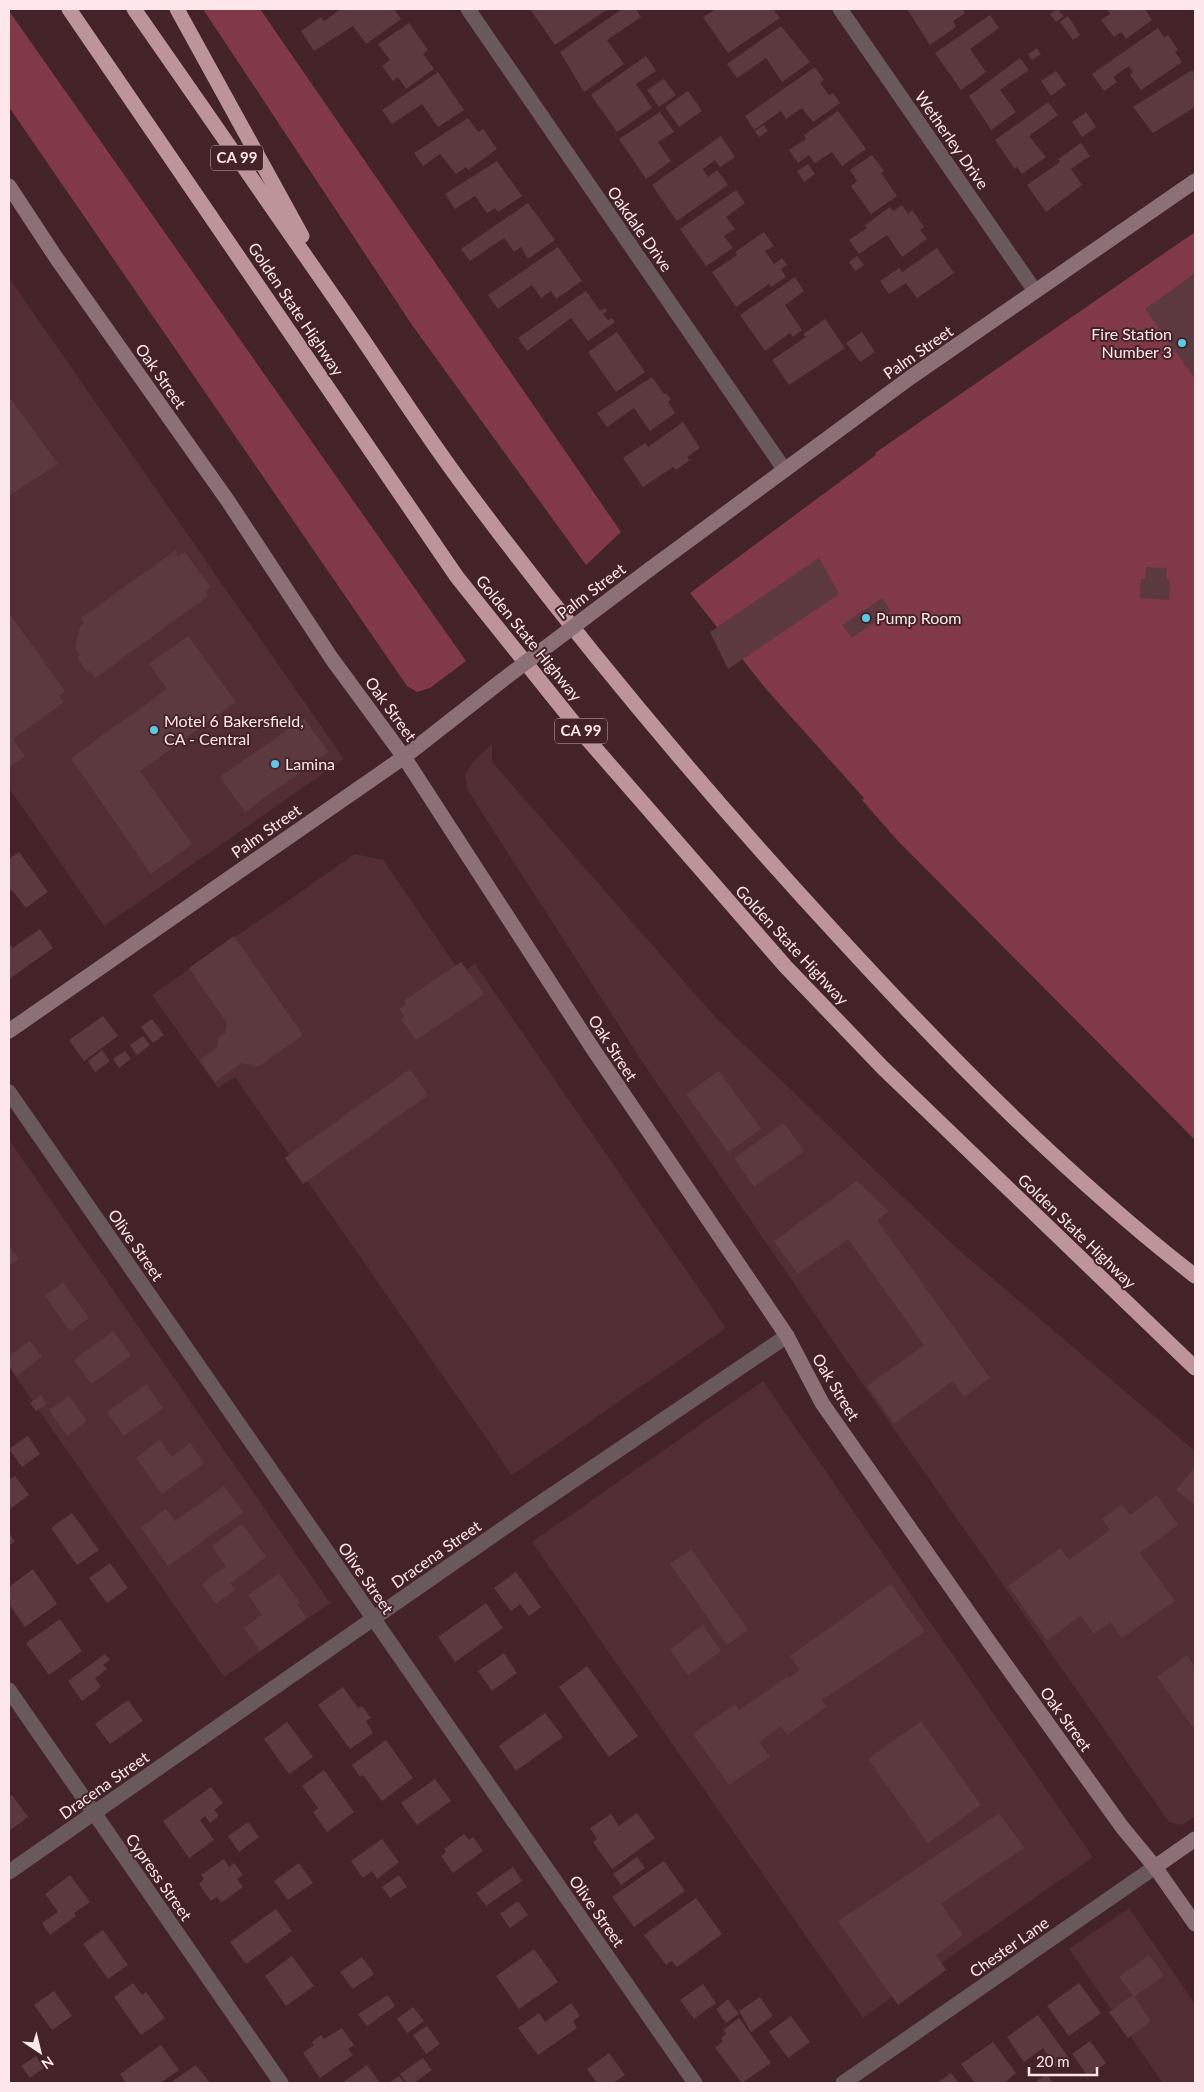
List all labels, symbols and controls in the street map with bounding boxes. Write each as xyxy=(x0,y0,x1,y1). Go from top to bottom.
street label: Wetherley Drive xyxy=(912,87,993,192)
road number: CA 99 xyxy=(211,146,263,170)
street label: Oakdale Drive xyxy=(604,182,677,275)
street label: Golden State Highway xyxy=(245,238,349,380)
street label: Palm Street xyxy=(879,321,956,382)
place label: Fire Station Number 3 xyxy=(1091,324,1172,361)
marker: Fire Station Number 3 xyxy=(1176,337,1188,349)
street label: Oak Street xyxy=(132,340,191,412)
street label: Palm Street xyxy=(553,559,629,622)
street label: Golden State Highway xyxy=(473,571,587,705)
place label: Pump Room xyxy=(876,608,962,627)
marker: Pump Room xyxy=(860,612,872,624)
street label: Oak Street xyxy=(362,673,421,745)
place label: Motel 6 Bakersfield, CA - Central xyxy=(164,711,304,748)
road number: CA 99 xyxy=(555,718,607,744)
marker: Motel 6 Bakersfield, CA - Central xyxy=(148,724,160,736)
place label: Lamina xyxy=(285,754,335,773)
marker: Lamina xyxy=(269,758,281,770)
street label: Palm Street xyxy=(227,800,304,861)
street label: Golden State Highway xyxy=(732,881,853,1009)
street label: Oak Street xyxy=(585,1011,642,1085)
street label: Golden State Highway xyxy=(1014,1169,1141,1292)
street label: Olive Street xyxy=(105,1205,168,1284)
street label: Oak Street xyxy=(809,1350,864,1424)
street label: Dracena Street xyxy=(387,1516,484,1591)
street label: Olive Street xyxy=(335,1538,398,1617)
street label: Oak Street xyxy=(1037,1683,1096,1755)
street label: Dracena Street xyxy=(55,1747,152,1822)
street label: Cypress Street xyxy=(122,1830,196,1924)
street label: Olive Street xyxy=(566,1871,629,1950)
street label: Chester Lane xyxy=(965,1912,1052,1981)
north arrow xyxy=(15,2027,65,2077)
scale bar xyxy=(1029,2044,1096,2076)
text: 20 m xyxy=(1036,2052,1070,2070)
text: N xyxy=(38,2053,57,2073)

